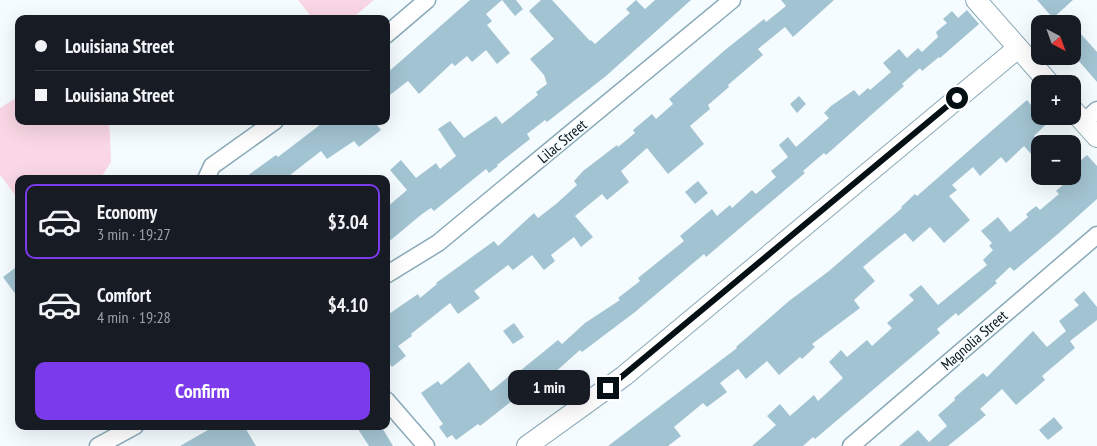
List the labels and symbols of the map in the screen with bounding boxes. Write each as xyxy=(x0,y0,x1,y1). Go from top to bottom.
north arrow xyxy=(1031,15,1081,65)
route start xyxy=(946,87,968,109)
street label: Lilac Street xyxy=(534,115,590,167)
street label: Magnolia Street xyxy=(937,306,1011,374)
callout: 1 min xyxy=(508,370,590,406)
route end xyxy=(597,377,619,399)

